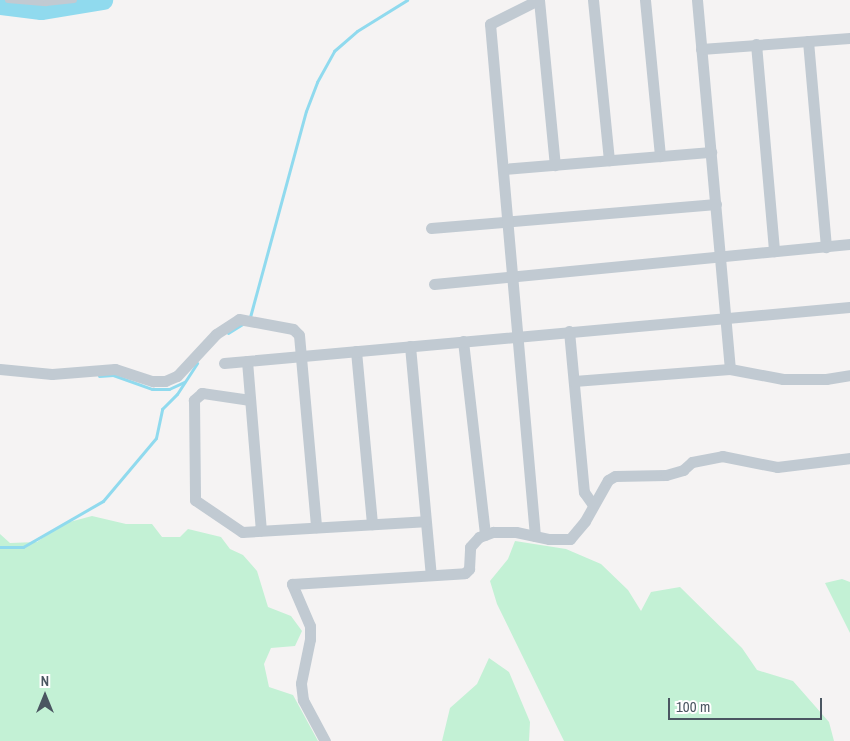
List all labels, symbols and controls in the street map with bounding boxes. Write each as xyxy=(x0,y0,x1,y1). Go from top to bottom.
north arrow xyxy=(20,671,70,721)
text: N xyxy=(41,672,49,690)
scale bar xyxy=(670,688,824,720)
text: 100 m xyxy=(676,696,710,717)

